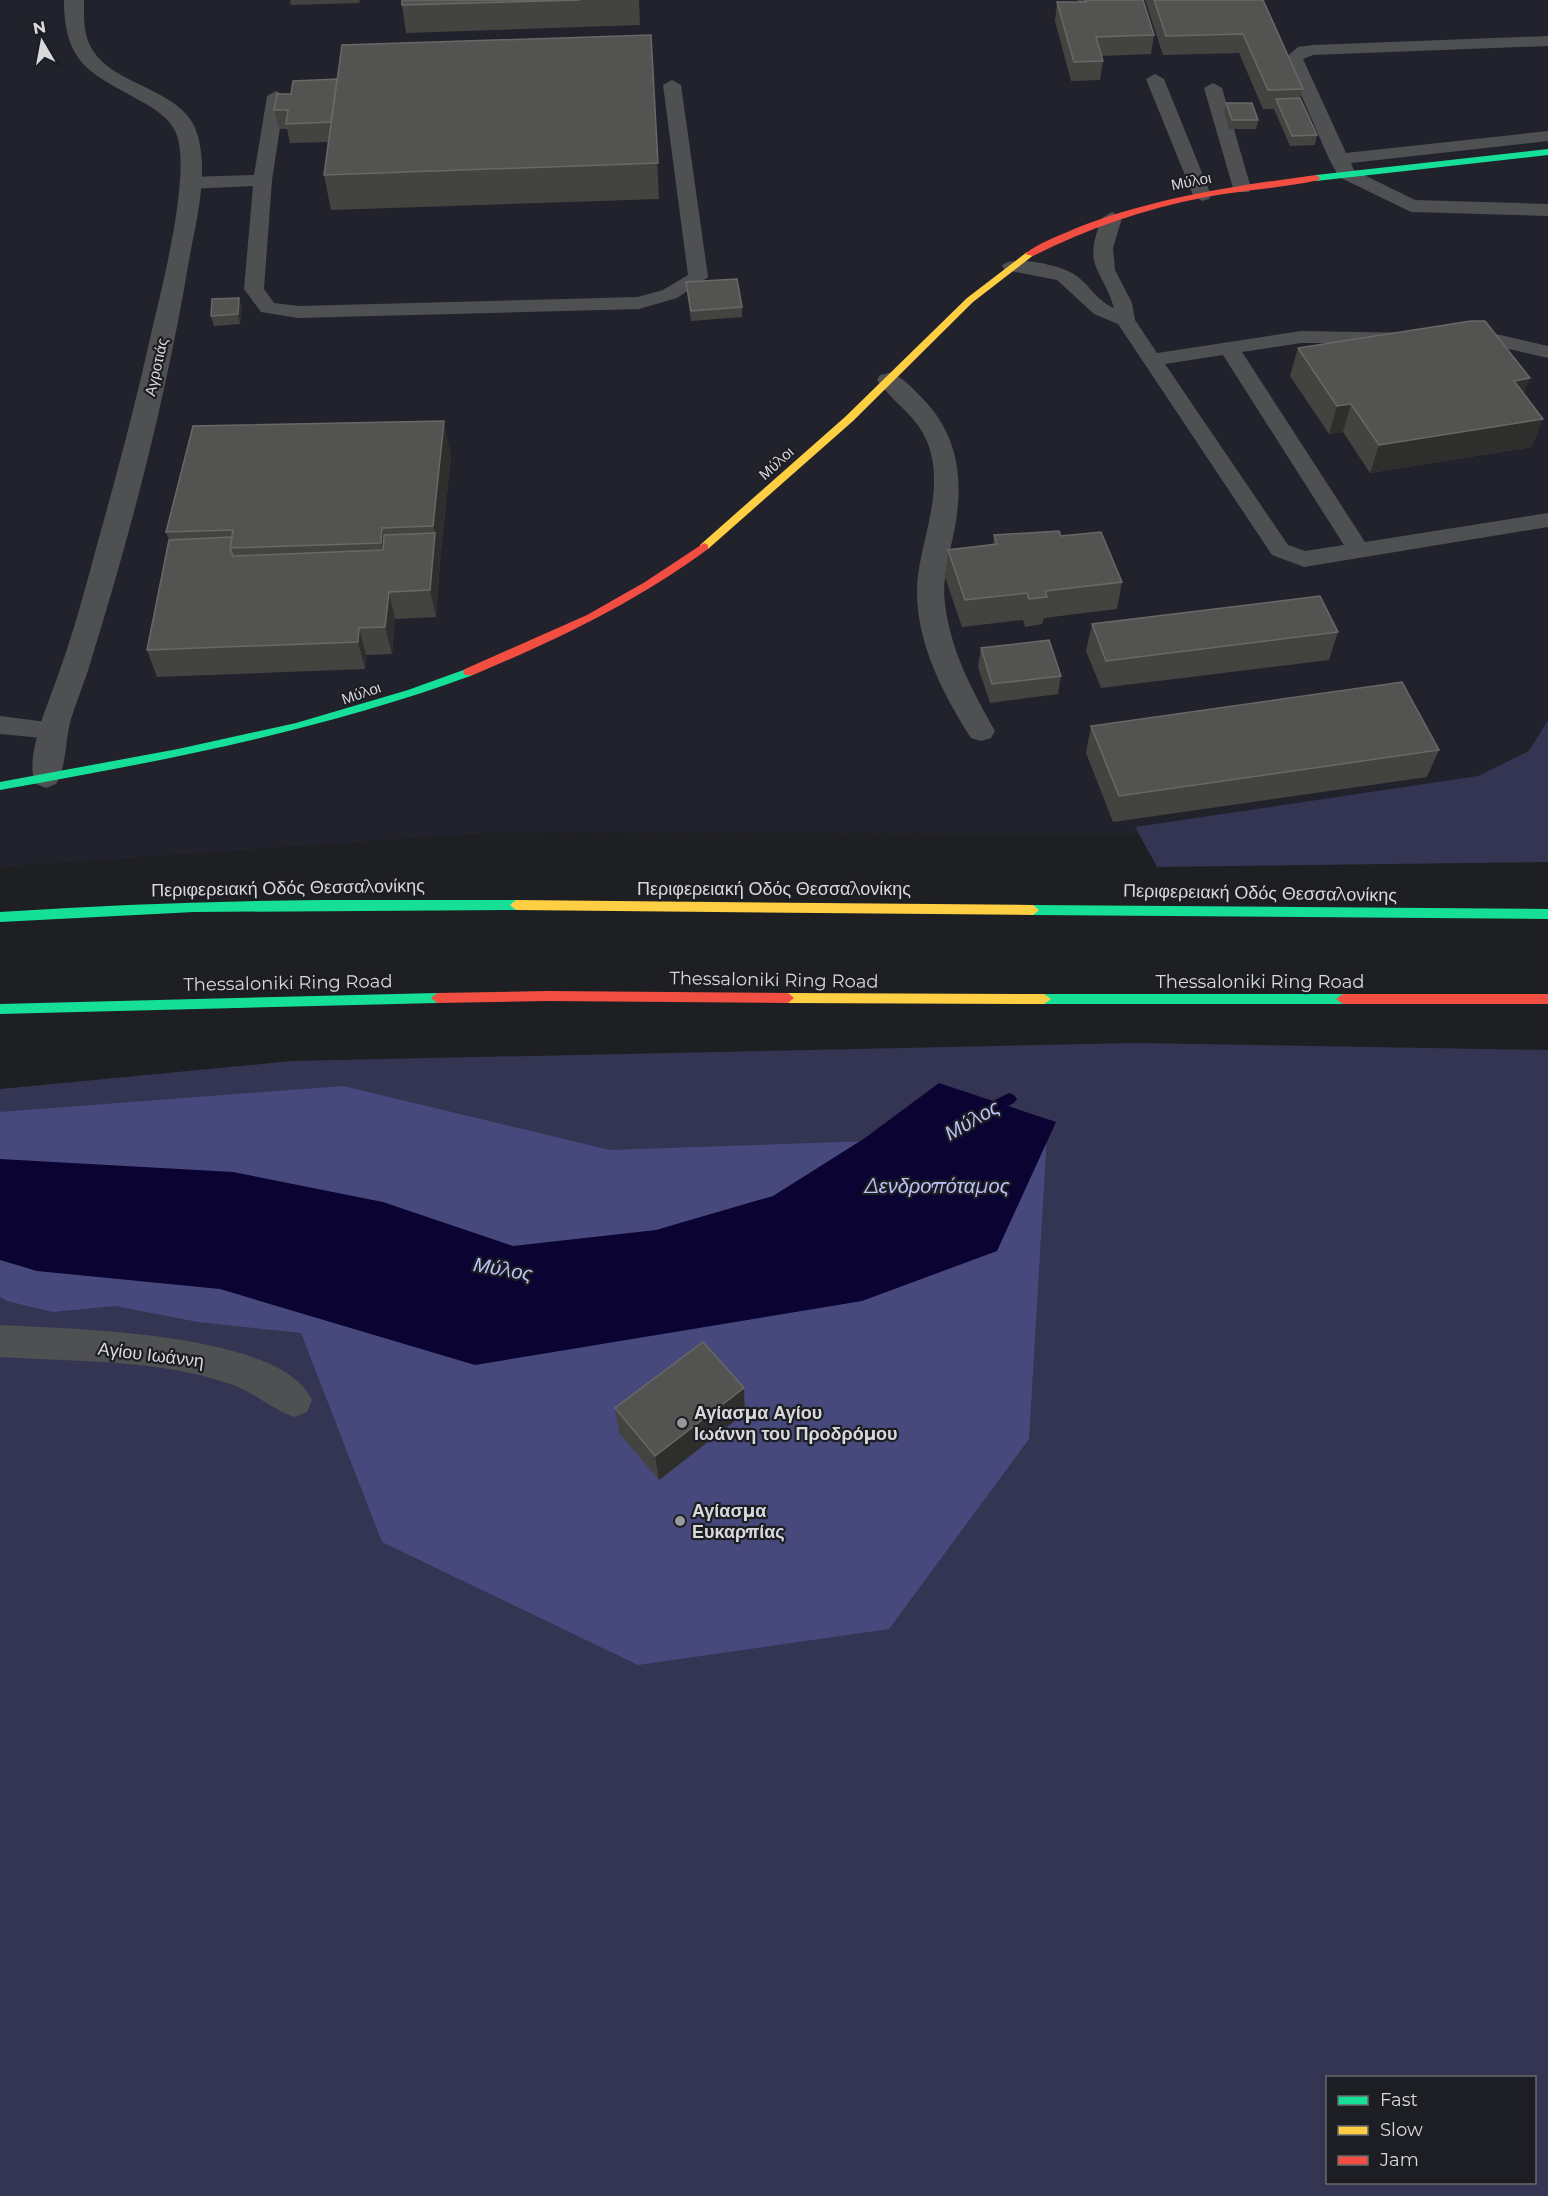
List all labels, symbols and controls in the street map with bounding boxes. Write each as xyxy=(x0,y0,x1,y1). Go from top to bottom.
north arrow xyxy=(12,12,72,72)
text: N xyxy=(31,17,48,38)
street label: Μύλοι xyxy=(1169,168,1213,194)
street label: Αγροτιάς xyxy=(140,336,172,398)
street label: Μύλοι xyxy=(755,442,797,484)
street label: Μύλοι xyxy=(339,677,383,709)
street label: Περιφερειακή Οδός Θεσσαλονίκης xyxy=(151,875,425,901)
street label: Περιφερειακή Οδός Θεσσαλονίκης xyxy=(637,878,911,900)
street label: Περιφερειακή Οδός Θεσσαλονίκης xyxy=(1123,880,1397,906)
street label: Thessaloniki Ring Road xyxy=(669,967,879,993)
street label: Thessaloniki Ring Road xyxy=(183,970,393,996)
street label: Thessaloniki Ring Road xyxy=(1155,971,1365,993)
water label: Μύλος xyxy=(940,1095,1004,1145)
water label: Δενδροπόταμος xyxy=(864,1174,1010,1198)
water label: Μύλος xyxy=(472,1252,535,1286)
street label: Αγίου Ιωάννη xyxy=(97,1338,205,1372)
place label: Αγίασμα Αγίου Ιωάννη του Προδρόμου xyxy=(694,1402,898,1445)
marker: Αγίασμα Αγίου Ιωάννη του Προδρόμου xyxy=(675,1416,689,1430)
place label: Αγίασμα Ευκαρπίας xyxy=(692,1500,785,1543)
marker: Αγίασμα Ευκαρπίας xyxy=(673,1514,687,1528)
legend xyxy=(1326,2076,1536,2184)
text: Fast xyxy=(1380,2089,1418,2111)
text: Slow xyxy=(1380,2119,1423,2141)
text: Jam xyxy=(1379,2149,1419,2171)

